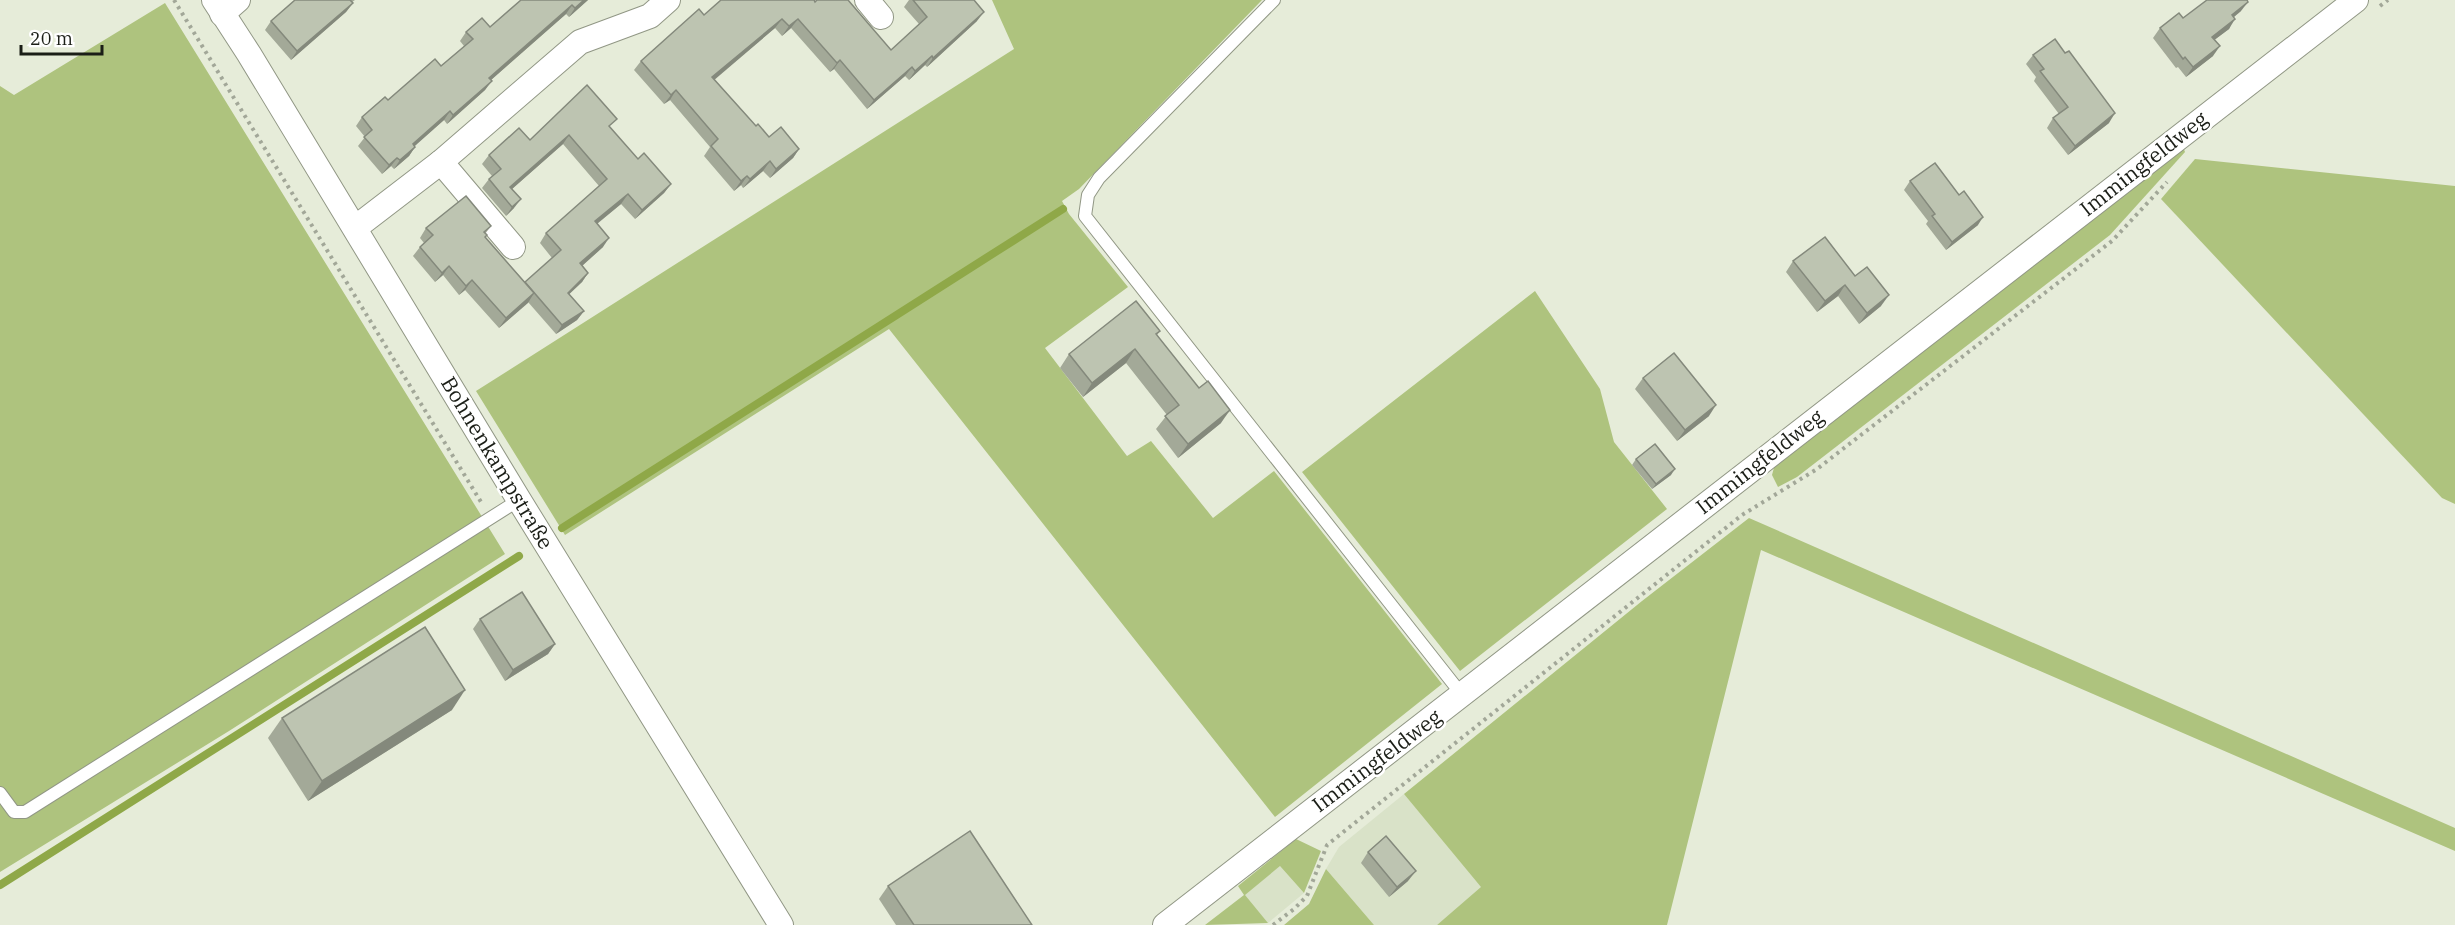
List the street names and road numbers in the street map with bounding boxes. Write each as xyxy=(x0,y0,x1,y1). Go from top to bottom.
street label: Immingfeldweg xyxy=(2074,104,2214,222)
street label: Bohnenkampstraße xyxy=(435,371,561,554)
street label: Immingfeldweg xyxy=(1690,402,1830,520)
street label: Immingfeldweg xyxy=(1306,702,1447,818)

